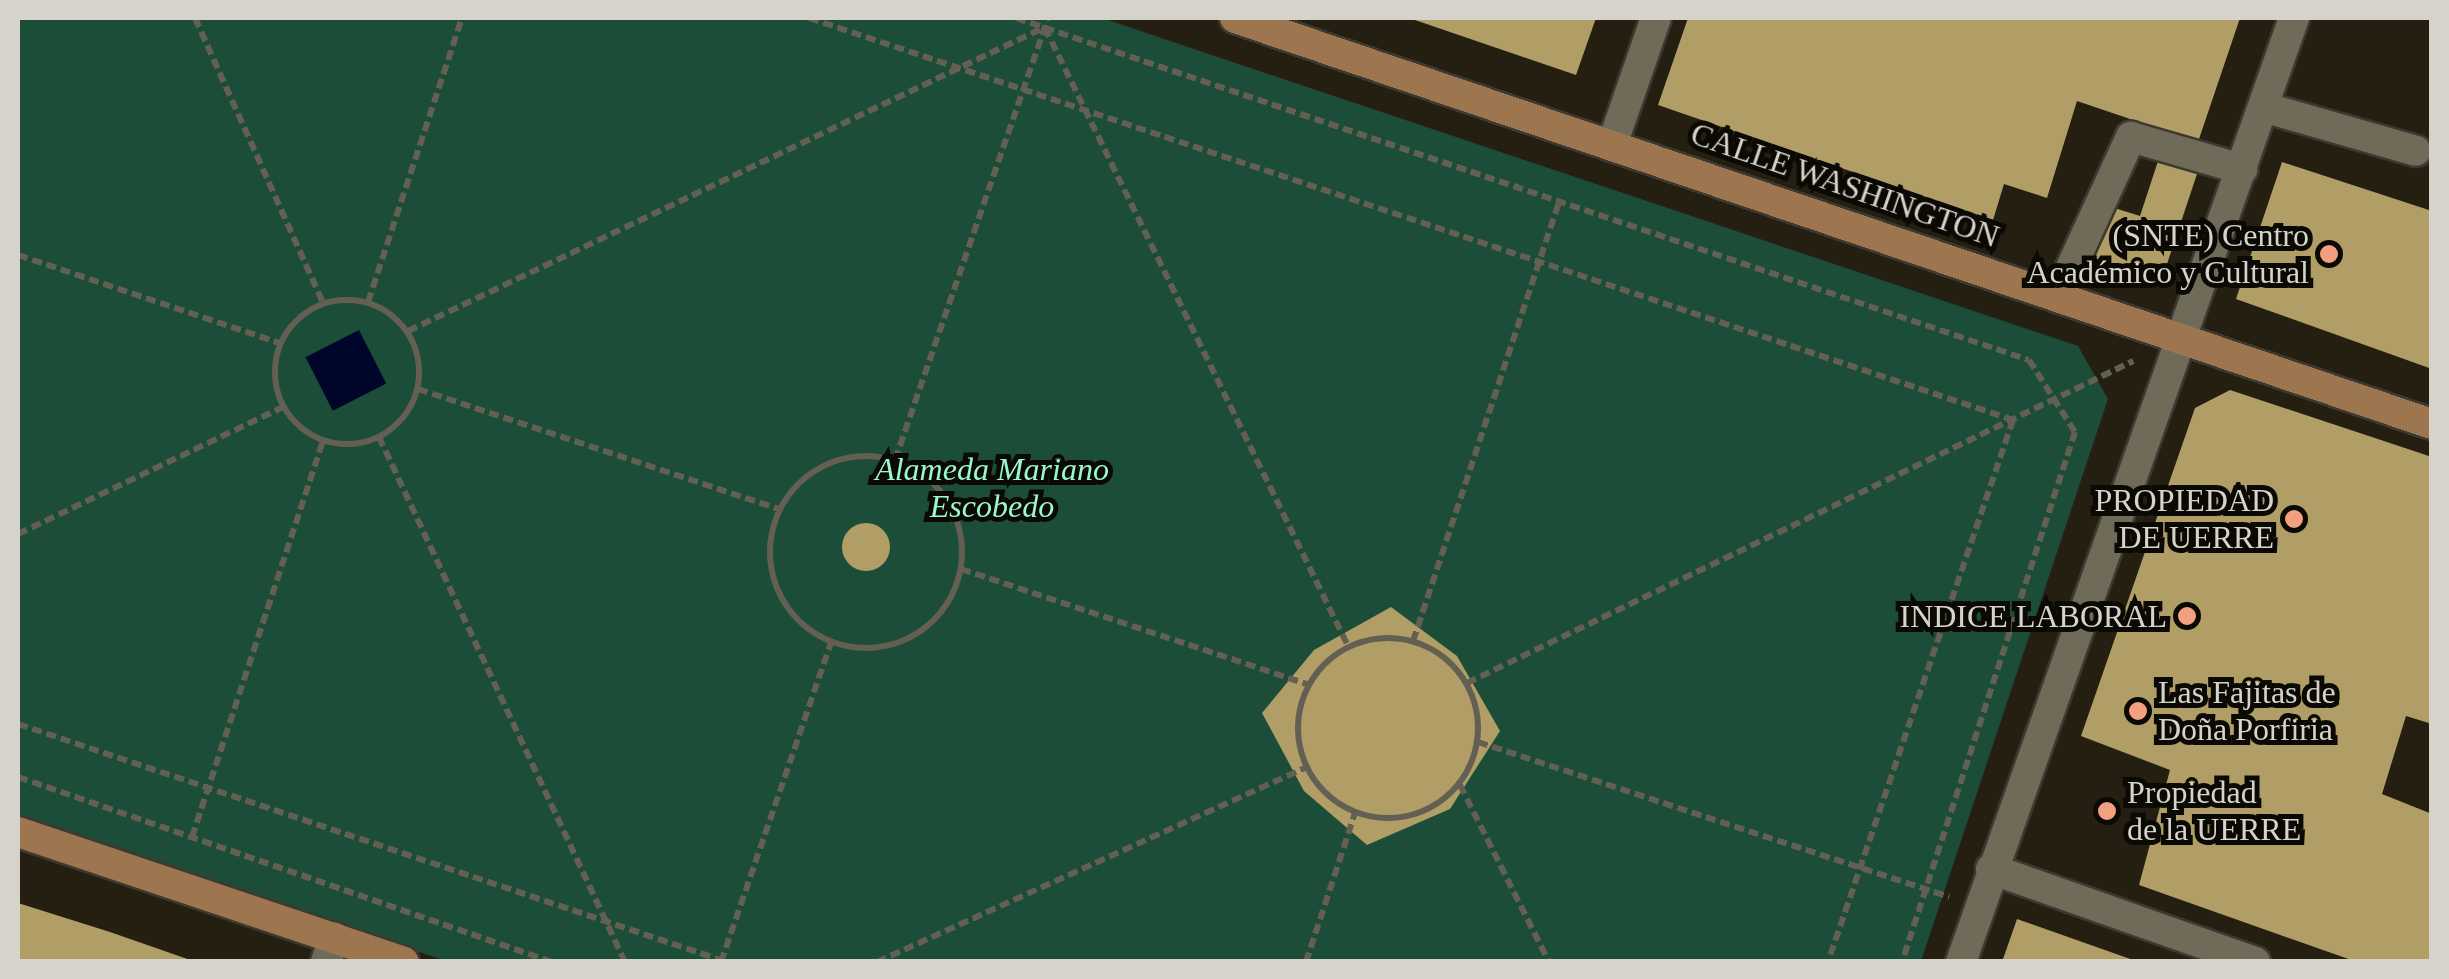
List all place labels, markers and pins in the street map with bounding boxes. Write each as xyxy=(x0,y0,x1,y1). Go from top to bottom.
place label: (SNTE) Centro Académico y Cultural xyxy=(2026,217,2309,292)
marker: (SNTE) Centro Académico y Cultural xyxy=(2318,243,2340,265)
place label: PROPIEDAD DE UERRE xyxy=(2094,482,2274,557)
marker: PROPIEDAD DE UERRE xyxy=(2283,508,2305,530)
place label: INDICE LABORAL xyxy=(1899,597,2167,635)
marker: INDICE LABORAL xyxy=(2176,605,2198,627)
place label: Las Fajitas de Doña Porfiria xyxy=(2158,674,2336,749)
marker: Las Fajitas de Doña Porfiria xyxy=(2127,700,2149,722)
place label: Propiedad de la UERRE xyxy=(2127,774,2301,849)
marker: Propiedad de la UERRE xyxy=(2096,800,2118,822)

